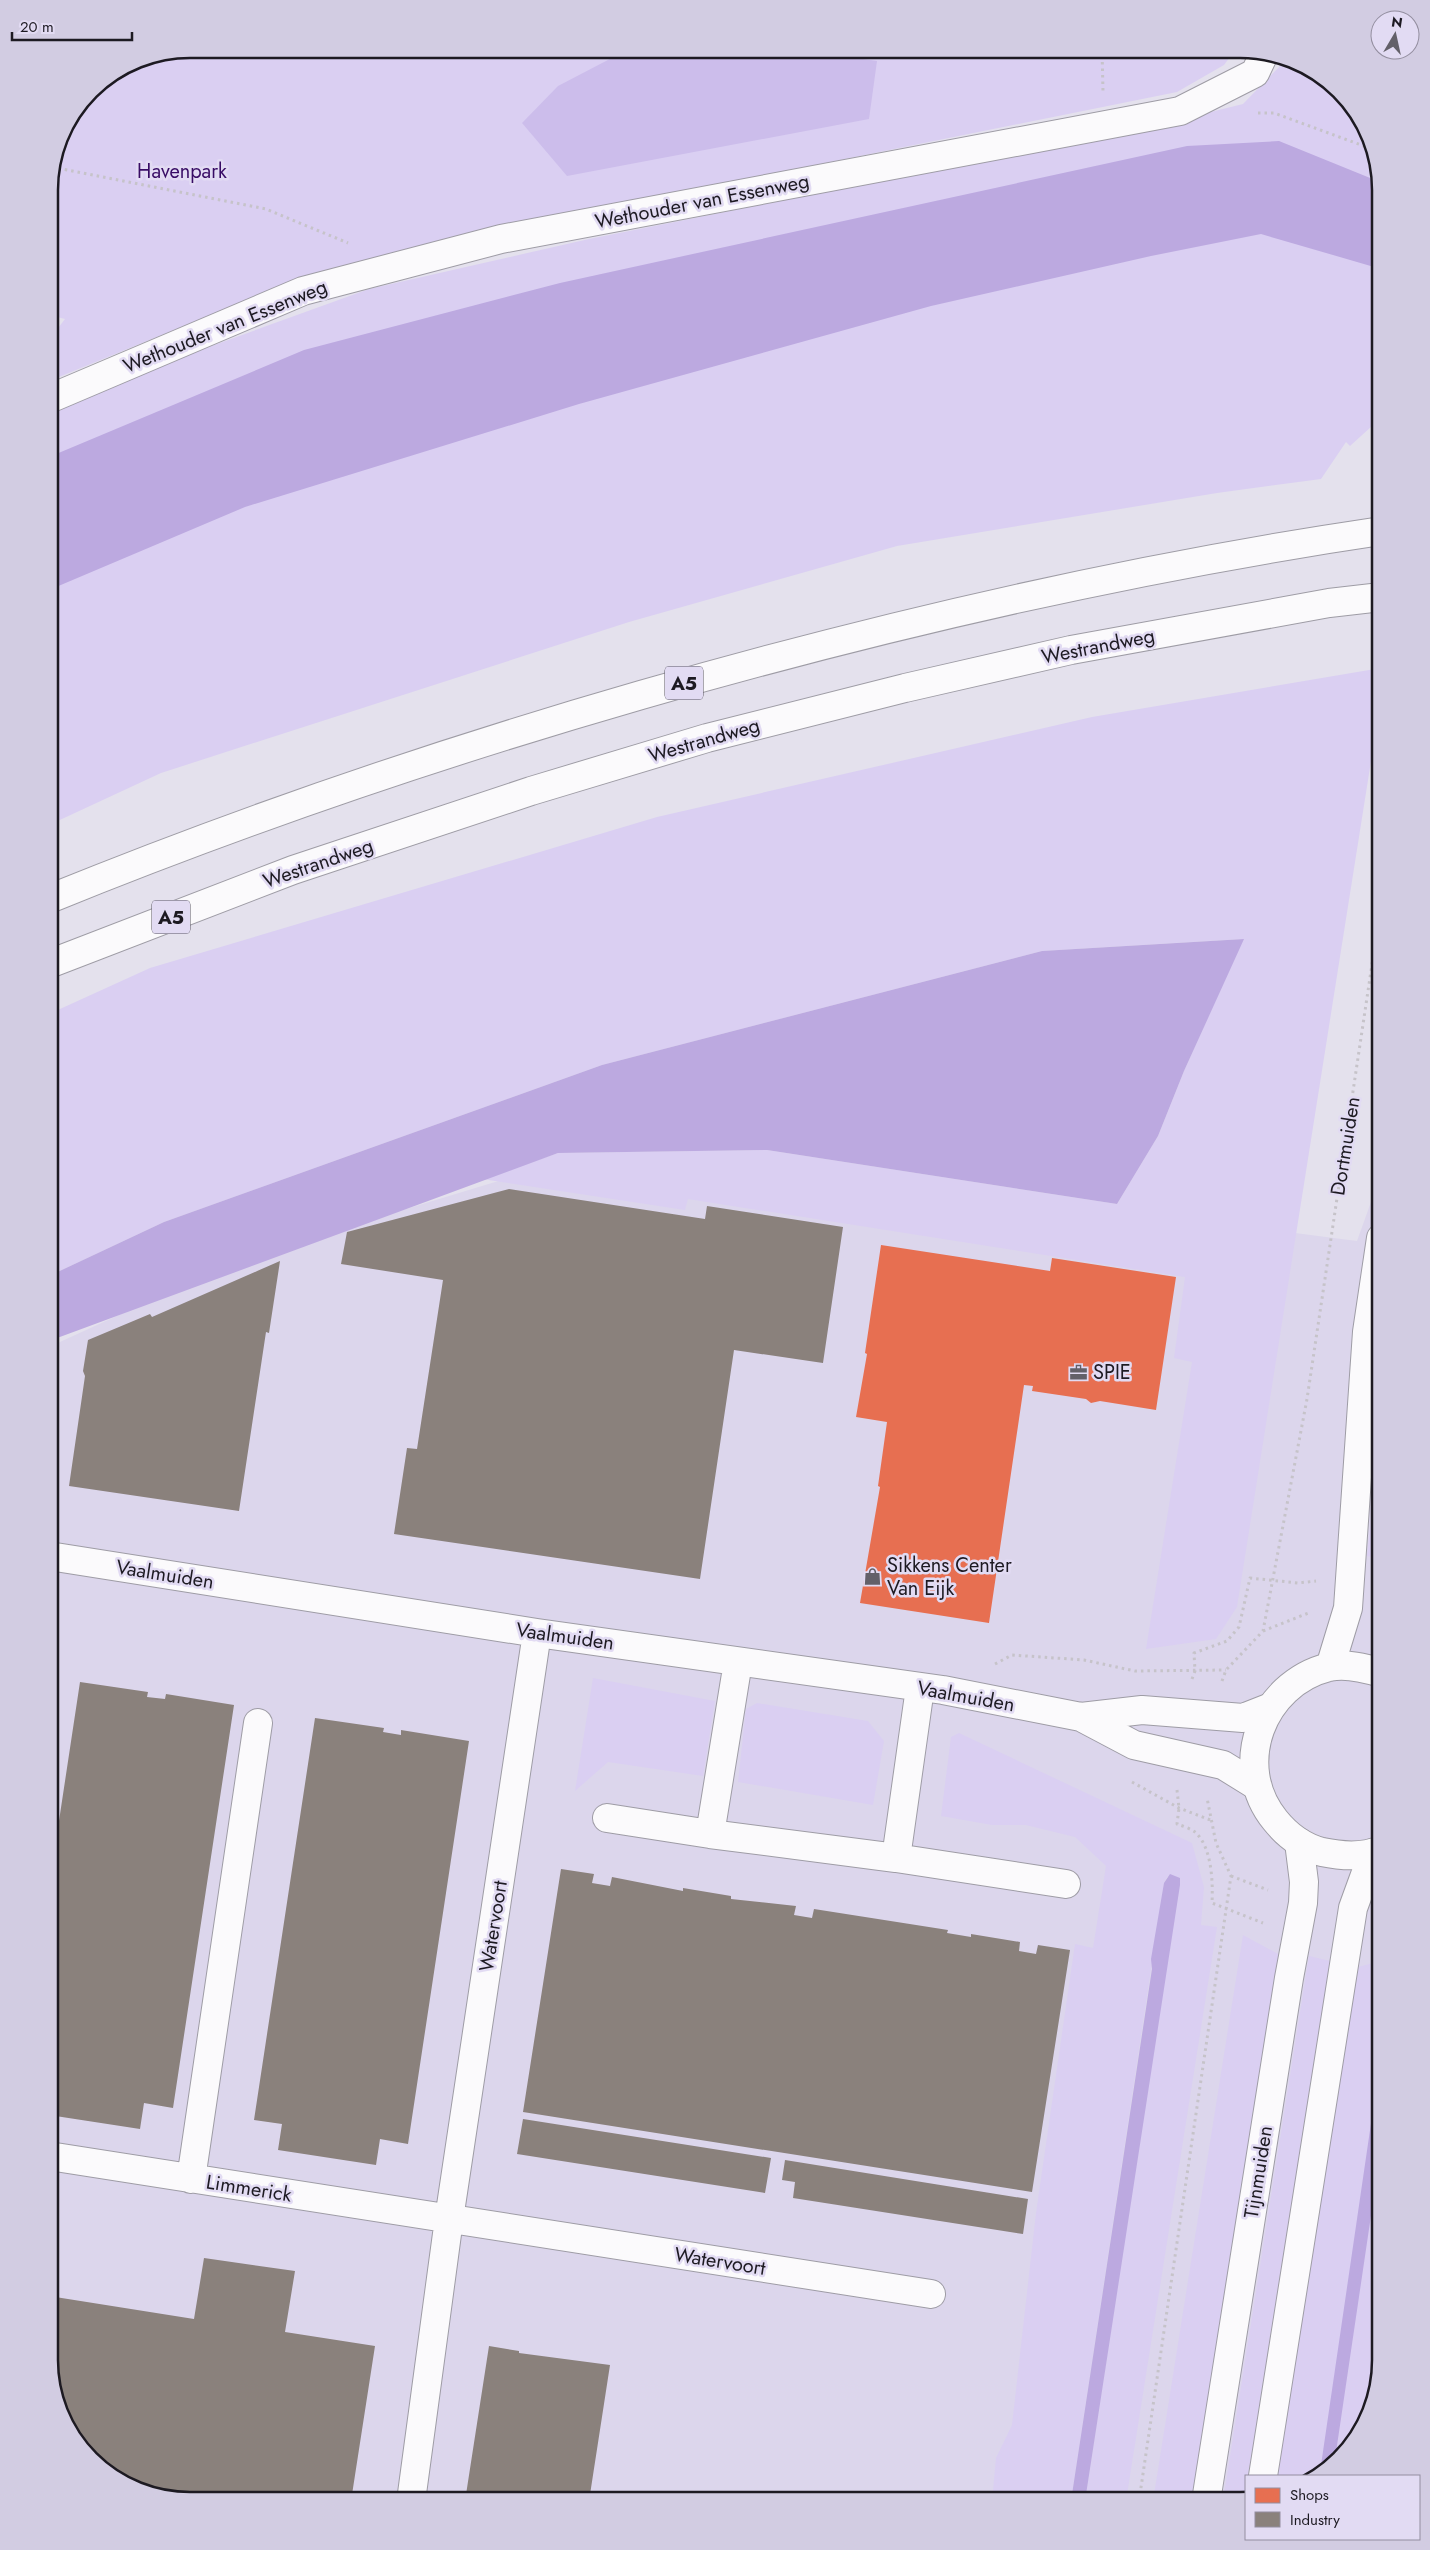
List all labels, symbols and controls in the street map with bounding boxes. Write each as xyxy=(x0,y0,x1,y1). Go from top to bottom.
scale bar xyxy=(12,10,132,42)
north arrow xyxy=(1370,10,1420,60)
text: N xyxy=(1390,11,1404,33)
text: 20 m xyxy=(20,16,54,38)
park label: Havenpark xyxy=(137,157,227,186)
street label: Wethouder van Essenweg xyxy=(593,167,812,236)
street label: Wethouder van Essenweg xyxy=(119,272,331,381)
street label: Westrandweg xyxy=(1039,621,1157,672)
road number: A5 xyxy=(665,666,703,700)
street label: Westrandweg xyxy=(645,711,763,770)
street label: Westrandweg xyxy=(259,831,377,896)
road number: A5 xyxy=(152,900,190,934)
street label: Dortmuiden xyxy=(1323,1095,1368,1198)
place label: SPIE xyxy=(1093,1358,1131,1387)
office icon: SPIE xyxy=(1069,1362,1089,1382)
place label: Sikkens Center Van Eijk xyxy=(887,1551,1012,1603)
street label: Vaalmuiden xyxy=(114,1552,216,1597)
shop icon: Sikkens Center Van Eijk xyxy=(863,1567,883,1587)
street label: Vaalmuiden xyxy=(514,1615,616,1658)
street label: Vaalmuiden xyxy=(915,1674,1017,1719)
street label: Watervoort xyxy=(472,1878,515,1974)
street label: Tijnmuiden xyxy=(1237,2124,1280,2221)
street label: Limmerick xyxy=(204,2167,294,2210)
street label: Watervoort xyxy=(672,2240,768,2283)
legend xyxy=(1245,2475,1420,2540)
text: Shops xyxy=(1290,2484,1329,2506)
text: Industry xyxy=(1290,2509,1340,2531)

